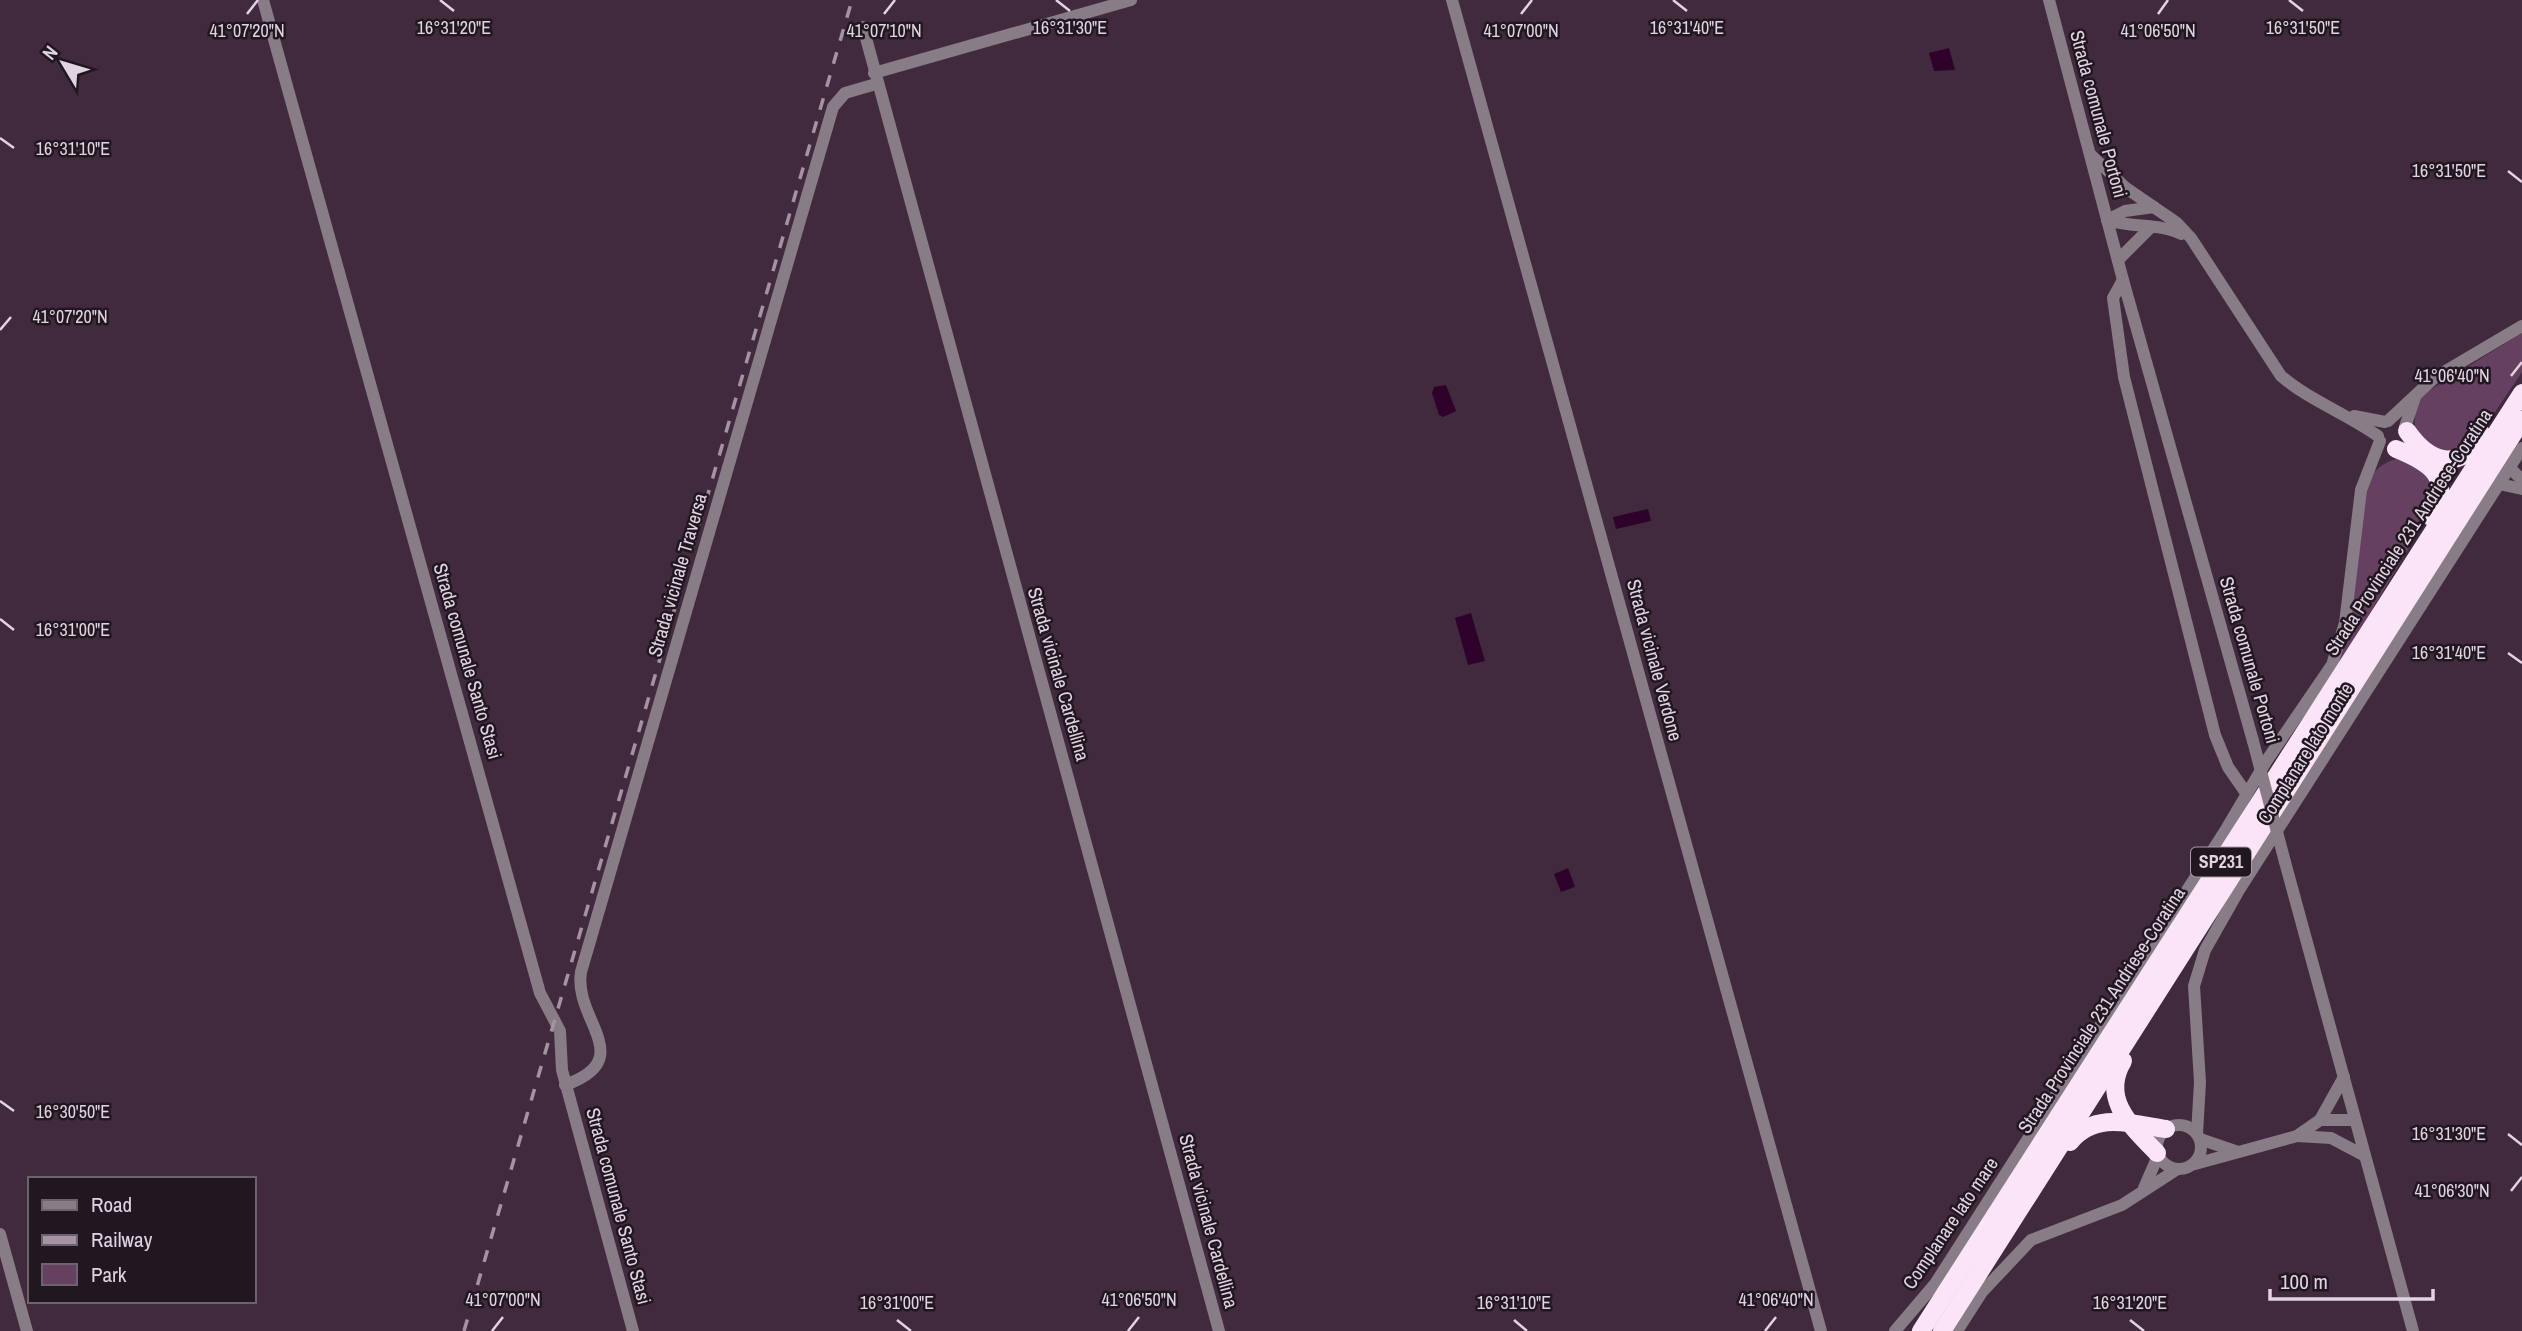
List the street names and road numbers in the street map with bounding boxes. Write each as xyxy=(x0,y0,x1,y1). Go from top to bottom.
street label: Strada comunale Portoni xyxy=(2064,27,2134,201)
street label: Strada Provinciale 231 Andriese-Coratina xyxy=(2318,403,2498,660)
street label: Strada vicinale Traversa xyxy=(641,490,713,660)
street label: Strada comunale Santo Stasi xyxy=(428,560,508,762)
street label: Strada comunale Portoni xyxy=(2214,574,2286,746)
street label: Strada vicinale Verdone xyxy=(1621,576,1689,744)
street label: Strada vicinale Cardellina xyxy=(1022,584,1096,764)
street label: Complanare lato monte xyxy=(2251,677,2359,829)
road number: SP231 xyxy=(2191,848,2251,876)
street label: Strada Provinciale 231 Andriese-Coratina xyxy=(2011,881,2191,1138)
street label: Strada comunale Santo Stasi xyxy=(580,1105,658,1307)
street label: Strada vicinale Cardellina xyxy=(1173,1131,1245,1311)
street label: Complanare lato mare xyxy=(1896,1152,2004,1294)

